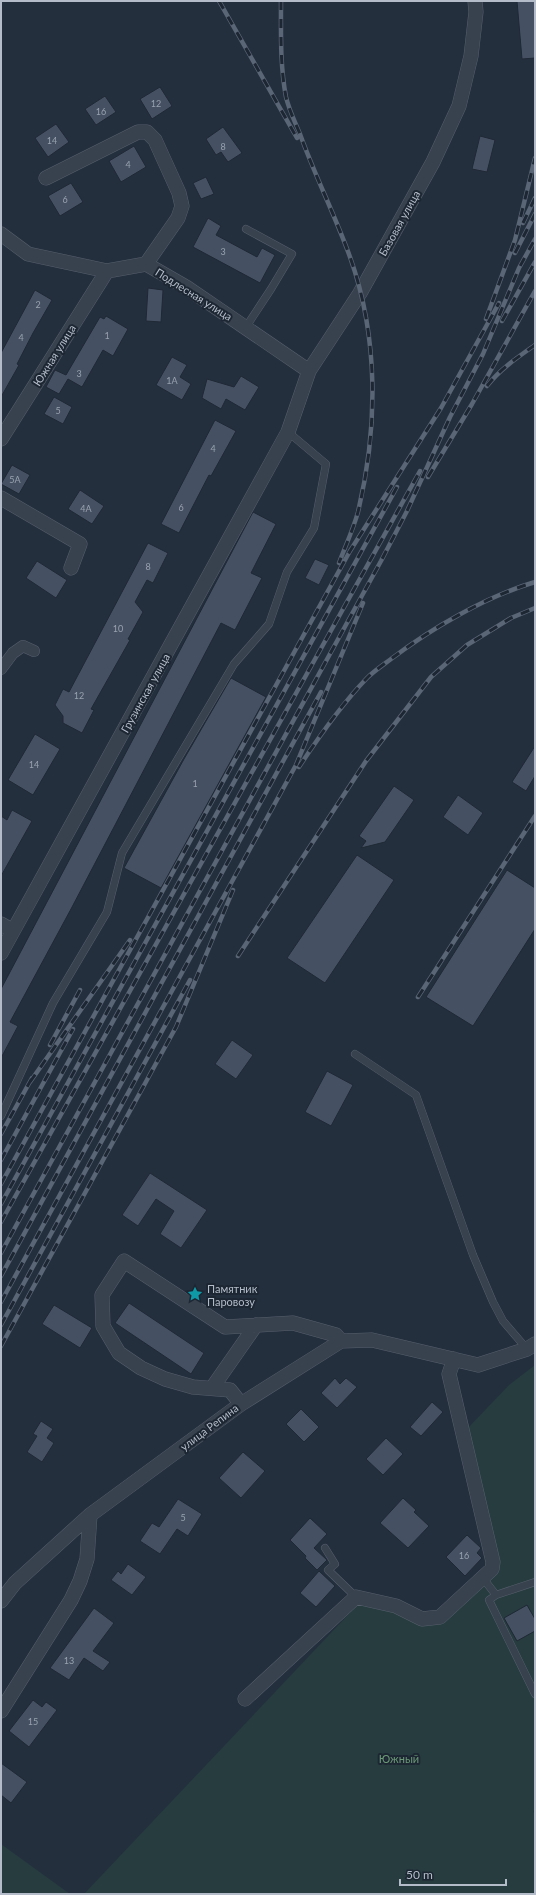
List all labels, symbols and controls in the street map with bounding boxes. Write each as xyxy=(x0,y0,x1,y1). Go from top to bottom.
house number: 12 xyxy=(151,98,161,109)
house number: 16 xyxy=(96,106,106,117)
house number: 14 xyxy=(47,135,57,146)
house number: 8 xyxy=(220,141,226,152)
house number: 4 xyxy=(125,159,131,170)
street label: Базовая улица xyxy=(376,188,422,258)
house number: 6 xyxy=(62,194,68,205)
house number: 3 xyxy=(220,246,226,257)
street label: Подлесная улица xyxy=(153,265,235,323)
house number: 2 xyxy=(35,299,41,310)
street label: Южная улица xyxy=(30,322,78,388)
house number: 1 xyxy=(104,330,110,341)
house number: 4 xyxy=(18,332,24,343)
house number: 3 xyxy=(76,368,82,379)
house number: 1А xyxy=(166,375,179,386)
house number: 5 xyxy=(55,405,61,416)
house number: 4 xyxy=(210,443,216,454)
house number: 5А xyxy=(9,474,22,485)
house number: 6 xyxy=(178,502,184,513)
house number: 4А xyxy=(80,503,93,514)
house number: 8 xyxy=(145,561,151,572)
house number: 10 xyxy=(113,623,123,634)
street label: Грузинская улица xyxy=(118,651,172,735)
house number: 12 xyxy=(74,690,84,701)
house number: 14 xyxy=(29,759,39,770)
house number: 1 xyxy=(192,778,198,789)
place label: Памятник Паровозу xyxy=(207,1282,258,1308)
place icon: Памятник Паровозу xyxy=(186,1285,204,1303)
street label: улица Репина xyxy=(177,1401,241,1453)
house number: 5 xyxy=(180,1512,186,1523)
house number: 16 xyxy=(459,1550,469,1561)
house number: 13 xyxy=(64,1655,74,1666)
house number: 15 xyxy=(28,1716,38,1727)
park label: Южный xyxy=(379,1752,419,1765)
scale bar xyxy=(400,1861,506,1887)
text: 50 m xyxy=(406,1867,433,1882)

